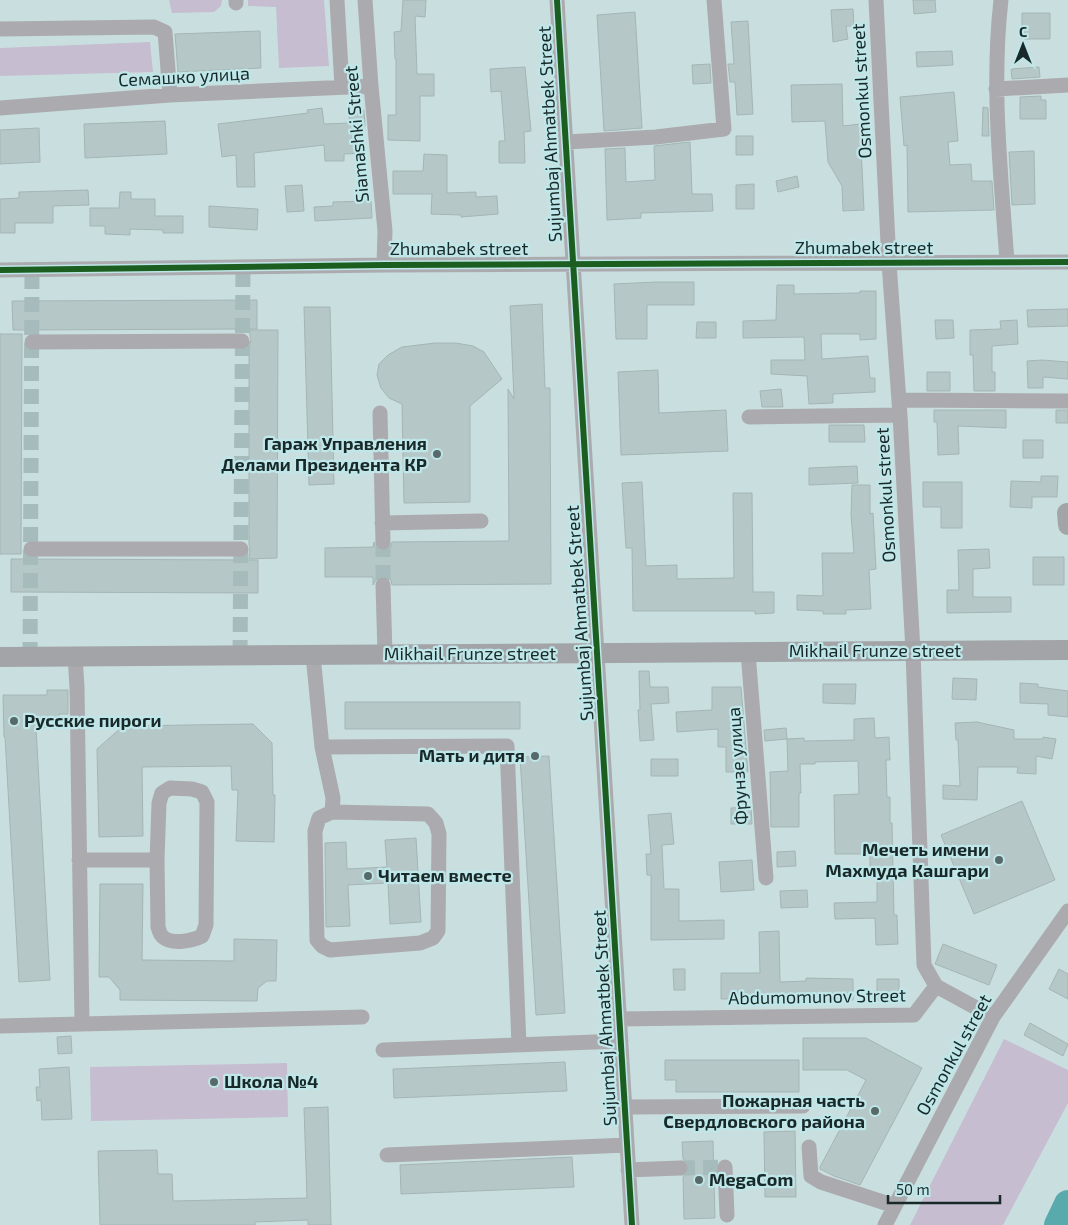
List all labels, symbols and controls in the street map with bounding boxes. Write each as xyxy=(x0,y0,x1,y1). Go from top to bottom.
north arrow xyxy=(998,20,1048,70)
street label: Osmonkul street xyxy=(846,23,876,159)
text: С xyxy=(1019,23,1027,40)
street label: Sujumbaj Ahmatbek Street xyxy=(532,25,566,243)
street label: Семашко улица xyxy=(118,62,250,90)
street label: Siamashki Street xyxy=(339,65,373,203)
street label: Zhumabek street xyxy=(795,236,933,258)
street label: Zhumabek street xyxy=(390,237,528,259)
street label: Osmonkul street xyxy=(870,427,900,563)
place label: Гараж Управления Делами Президента КР xyxy=(221,432,427,475)
marker: Гараж Управления Делами Президента КР xyxy=(431,448,443,460)
street label: Sujumbaj Ahmatbek Street xyxy=(560,504,598,722)
street label: Mikhail Frunze street xyxy=(789,639,961,661)
street label: Mikhail Frunze street xyxy=(384,642,556,664)
street label: Фрунзе улица xyxy=(722,706,752,826)
place label: Русские пироги xyxy=(24,709,161,731)
marker: Русские пироги xyxy=(8,715,20,727)
place label: Мать и дитя xyxy=(419,744,525,766)
marker: Мать и дитя xyxy=(529,750,541,762)
place label: Мечеть имени Махмуда Кашгари xyxy=(825,838,989,881)
marker: Мечеть имени Махмуда Кашгари xyxy=(993,854,1005,866)
place label: Читаем вместе xyxy=(378,864,512,886)
marker: Читаем вместе xyxy=(362,870,374,882)
street label: Sujumbaj Ahmatbek Street xyxy=(587,909,621,1127)
street label: Abdumomunov Street xyxy=(728,983,906,1009)
street label: Osmonkul street xyxy=(911,990,996,1119)
place label: Школа №4 xyxy=(224,1070,318,1092)
marker: Школа №4 xyxy=(208,1076,220,1088)
place label: Пожарная часть Свердловского района xyxy=(663,1089,865,1132)
marker: Пожарная часть Свердловского района xyxy=(869,1105,881,1117)
place label: MegaCom xyxy=(709,1168,793,1190)
scale bar xyxy=(888,1172,1000,1204)
marker: MegaCom xyxy=(693,1174,705,1186)
text: 50 m xyxy=(896,1180,930,1198)

